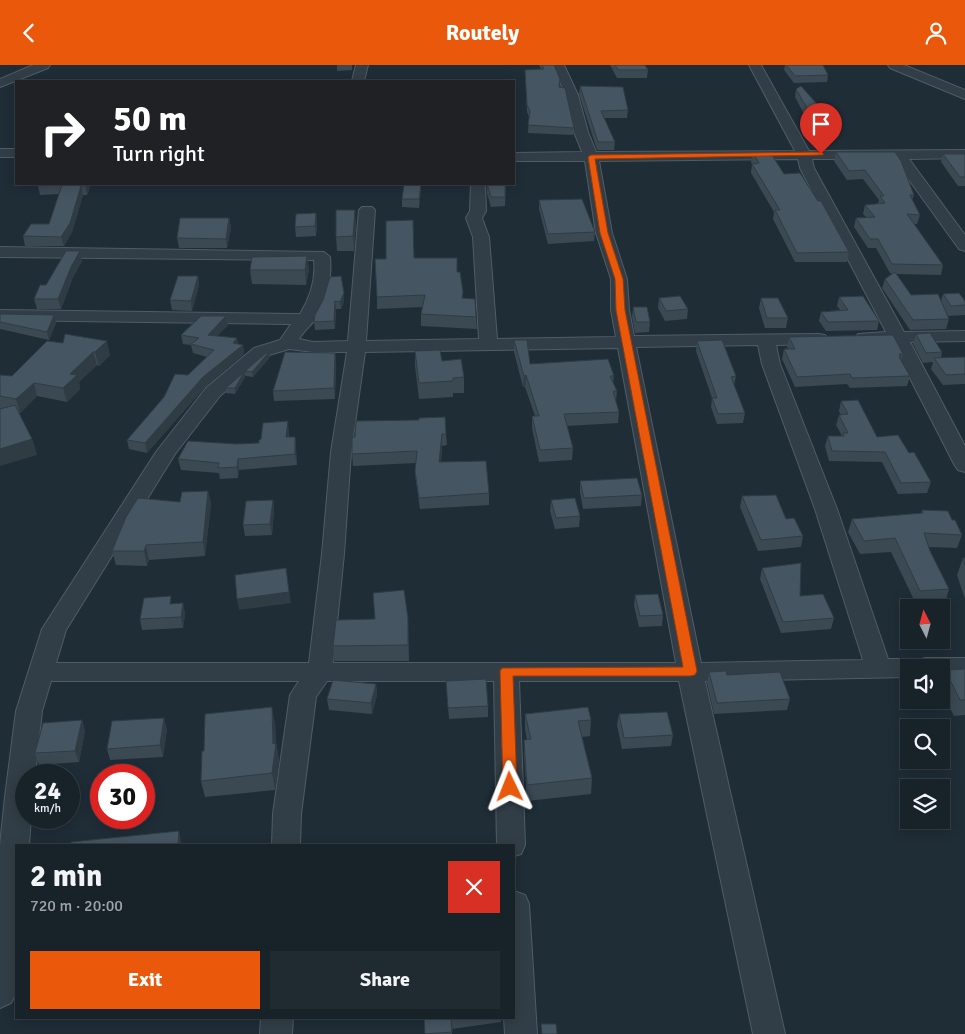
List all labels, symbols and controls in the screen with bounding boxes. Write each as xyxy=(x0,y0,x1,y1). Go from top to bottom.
icon: back xyxy=(15,19,43,47)
text: Routely xyxy=(446,19,519,46)
icon: person xyxy=(922,19,950,47)
text: 50 m xyxy=(113,97,187,140)
icon: right xyxy=(30,100,95,165)
pin xyxy=(800,103,842,154)
icon: arrive xyxy=(807,110,835,138)
text: Turn right xyxy=(113,140,205,167)
north arrow xyxy=(900,599,950,649)
map controls xyxy=(900,599,950,829)
button: sound xyxy=(900,659,950,709)
button: search xyxy=(900,719,950,769)
position arrow xyxy=(483,760,535,812)
speed limit sign: 30 xyxy=(90,764,155,829)
text: 24 xyxy=(34,775,61,806)
button: layers xyxy=(900,779,950,829)
text: km/h xyxy=(34,801,61,816)
text: 2 min xyxy=(30,858,102,895)
button: close xyxy=(448,861,500,913)
text: 720 m · 20:00 xyxy=(30,896,123,916)
button: Exit xyxy=(30,951,260,1009)
button: Share xyxy=(270,951,500,1009)

